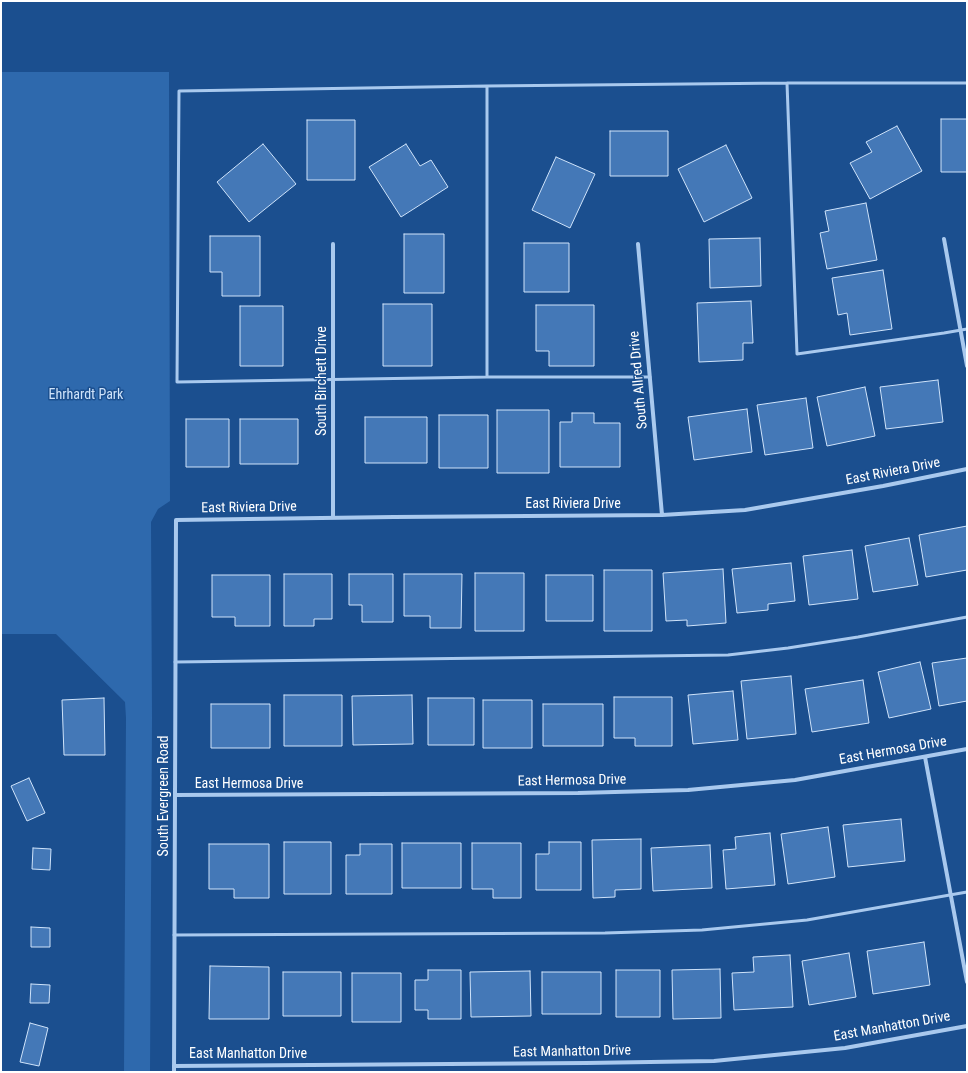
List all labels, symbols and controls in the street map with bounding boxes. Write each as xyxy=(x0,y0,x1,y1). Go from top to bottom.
street label: South Birchett Drive xyxy=(314,326,330,436)
street label: South Allred Drive xyxy=(626,330,652,430)
park label: Ehrhardt Park xyxy=(49,387,123,403)
street label: East Riviera Drive xyxy=(844,455,942,489)
street label: East Riviera Drive xyxy=(525,496,621,512)
street label: East Riviera Drive xyxy=(201,499,297,517)
street label: East Hermosa Drive xyxy=(838,733,948,769)
street label: South Evergreen Road xyxy=(156,736,172,856)
street label: East Hermosa Drive xyxy=(518,772,626,790)
street label: East Hermosa Drive xyxy=(195,776,303,792)
street label: East Manhatton Drive xyxy=(832,1008,952,1046)
street label: East Manhatton Drive xyxy=(513,1043,631,1061)
street label: East Manhatton Drive xyxy=(189,1046,307,1062)

